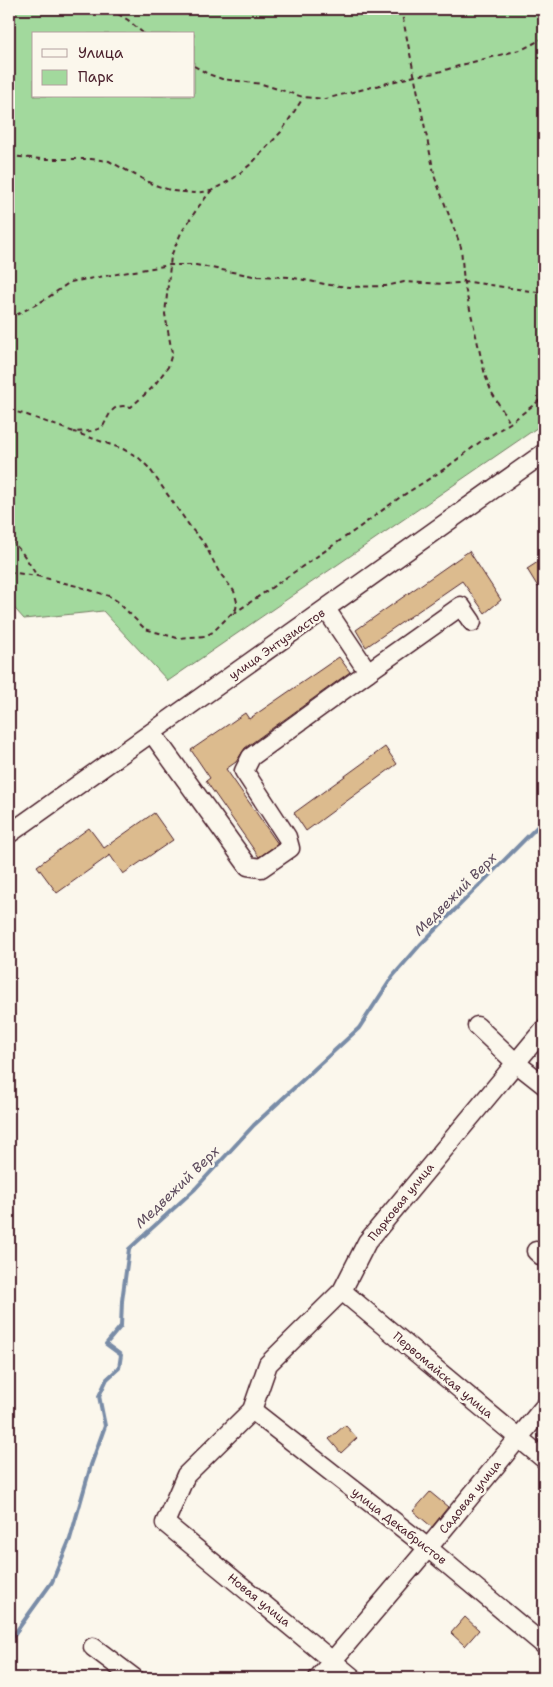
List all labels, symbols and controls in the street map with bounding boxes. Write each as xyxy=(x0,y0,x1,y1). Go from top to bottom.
legend xyxy=(32,32,195,98)
text: Улица xyxy=(78,43,124,63)
text: Парк xyxy=(78,67,114,87)
street label: улица Энтузиастов xyxy=(226,605,328,683)
water label: Медвежий Верх xyxy=(410,848,501,939)
water label: Медвежий Верх xyxy=(131,1142,223,1232)
street label: Парковая улица xyxy=(365,1159,438,1244)
street label: Первомайская улица xyxy=(390,1328,497,1422)
street label: Садовая улица xyxy=(435,1457,505,1537)
street label: улица Декабристов xyxy=(348,1484,450,1568)
street label: Новая улица xyxy=(224,1570,294,1631)

